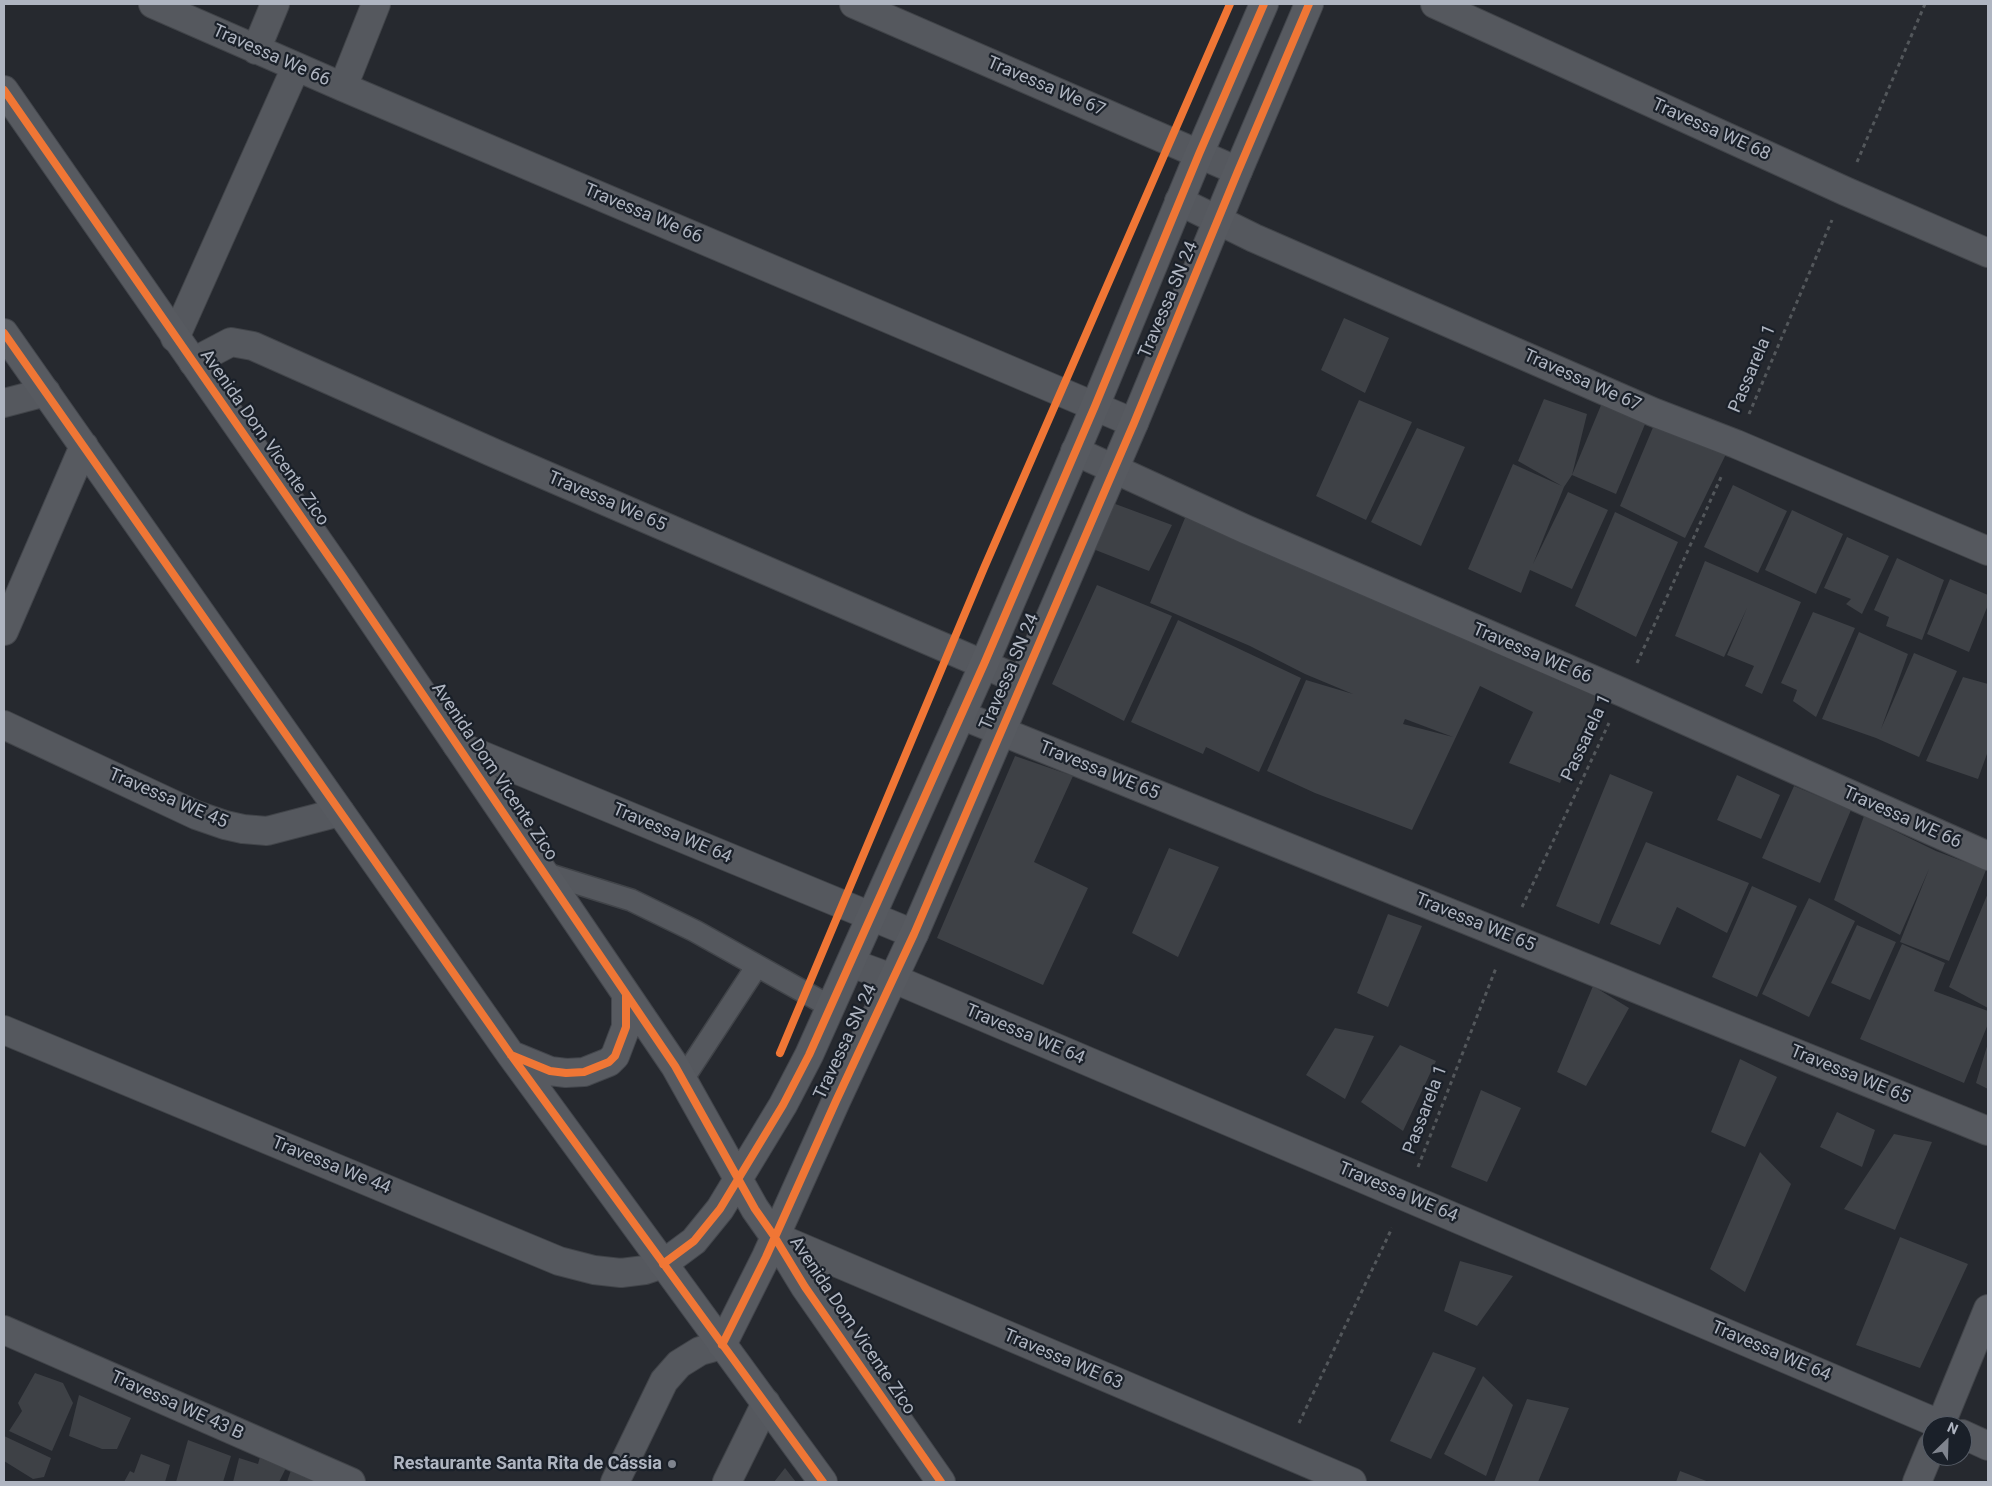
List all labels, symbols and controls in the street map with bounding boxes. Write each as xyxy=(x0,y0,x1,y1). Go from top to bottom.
street label: Travessa We 66 xyxy=(209,20,333,92)
street label: Travessa We 67 xyxy=(984,52,1108,122)
street label: Travessa WE 68 xyxy=(1648,94,1774,166)
street label: Travessa We 66 xyxy=(581,179,705,249)
street label: Travessa SN 24 xyxy=(1135,238,1203,362)
street label: Passarela 1 xyxy=(1725,322,1781,416)
street label: Travessa We 67 xyxy=(1520,345,1644,417)
street label: Avenida Dom Vicente Zico xyxy=(195,346,333,530)
street label: Travessa We 65 xyxy=(545,467,669,537)
street label: Travessa SN 24 xyxy=(976,610,1044,734)
street label: Travessa WE 66 xyxy=(1469,619,1595,689)
street label: Avenida Dom Vicente Zico xyxy=(426,679,562,865)
street label: Passarela 1 xyxy=(1557,691,1617,785)
street label: Travessa WE 65 xyxy=(1036,737,1162,805)
street label: Travessa WE 45 xyxy=(105,764,231,834)
street label: Travessa WE 66 xyxy=(1839,782,1965,854)
street label: Travessa WE 64 xyxy=(609,799,735,869)
street label: Travessa WE 65 xyxy=(1412,889,1538,957)
street label: Travessa SN 24 xyxy=(810,981,882,1103)
street label: Travessa WE 64 xyxy=(962,1000,1088,1070)
street label: Travessa WE 65 xyxy=(1787,1041,1913,1109)
street label: Passarela 1 xyxy=(1399,1062,1453,1158)
street label: Travessa We 44 xyxy=(268,1132,394,1200)
street label: Travessa WE 64 xyxy=(1335,1158,1461,1228)
street label: Avenida Dom Vicente Zico xyxy=(784,1233,920,1419)
street label: Travessa WE 64 xyxy=(1708,1317,1834,1387)
street label: Travessa WE 63 xyxy=(1000,1325,1126,1395)
street label: Travessa WE 43 B xyxy=(107,1367,247,1445)
north arrow xyxy=(1922,1416,1972,1466)
text: N xyxy=(1945,1419,1960,1438)
place label: Restaurante Santa Rita de Cássia xyxy=(393,1453,662,1475)
marker: Restaurante Santa Rita de Cássia xyxy=(666,1458,678,1470)

